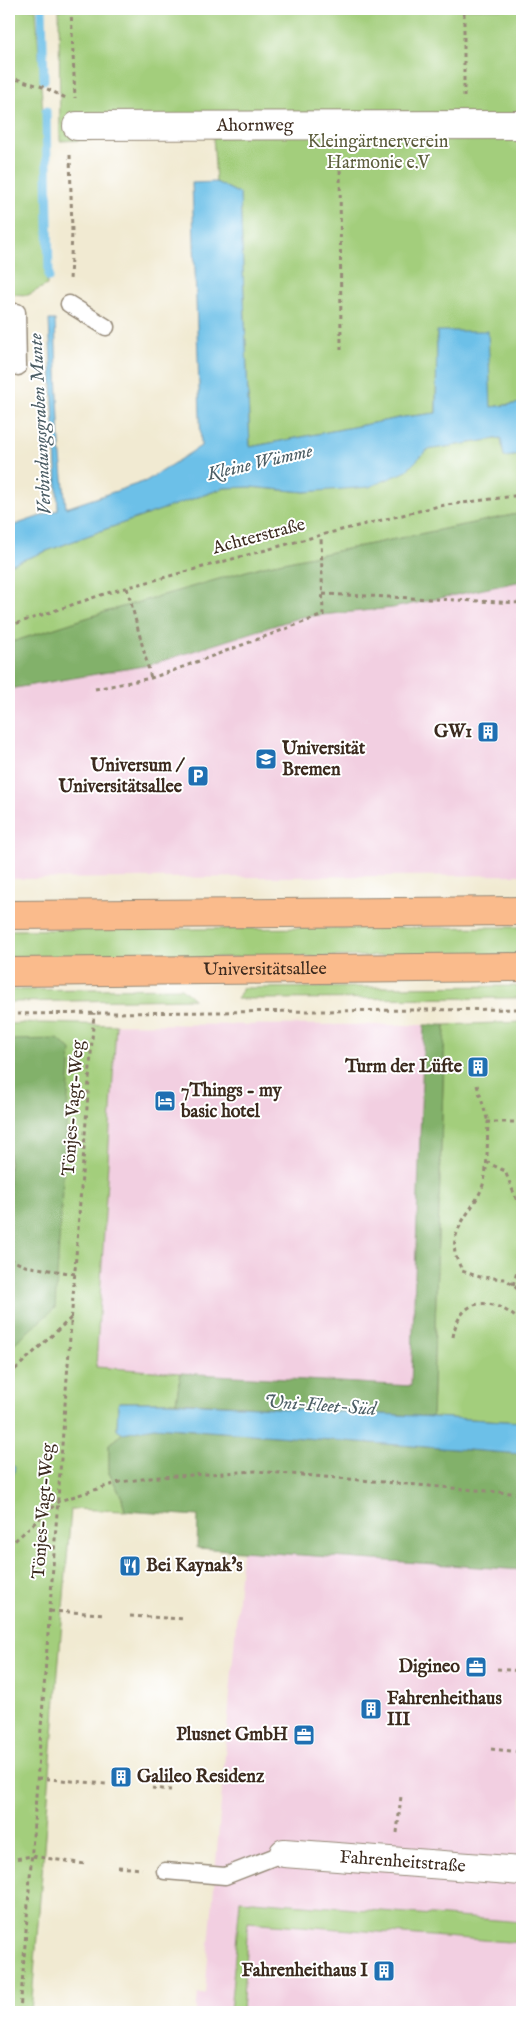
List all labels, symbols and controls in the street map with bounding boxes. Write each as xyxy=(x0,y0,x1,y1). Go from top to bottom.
street label: Ahornweg xyxy=(215,114,294,137)
park label: Kleingärtnerverein Harmonie e.V xyxy=(308,131,449,175)
water label: Verbindungsgraben Munte xyxy=(24,332,58,515)
water label: Kleine Wümme xyxy=(204,439,316,487)
street label: Achterstraße xyxy=(209,514,308,561)
building icon: GW1 xyxy=(476,720,500,744)
place label: GW1 xyxy=(434,721,472,744)
place label: Universität Bremen xyxy=(281,738,366,782)
school or university icon: Universität Bremen xyxy=(254,747,278,771)
place label: Universum / Universitätsallee xyxy=(58,755,186,799)
parking icon: Universum / Universitätsallee xyxy=(186,764,210,788)
street label: Universitätsallee xyxy=(203,957,327,982)
street label: Tönjes-Vagt-Weg xyxy=(58,1039,90,1177)
building icon: Turm der Lüfte xyxy=(466,1055,490,1079)
place label: Turm der Lüfte xyxy=(344,1056,463,1079)
place label: 7Things - my basic hotel xyxy=(180,1080,283,1124)
hotel icon: 7Things - my basic hotel xyxy=(153,1089,177,1113)
water label: Uni-Fleet-Süd xyxy=(263,1390,378,1422)
street label: Tönjes-Vagt-Weg xyxy=(28,1442,60,1580)
restaurant icon: Bei Kaynak's xyxy=(118,1554,142,1578)
place label: Bei Kaynak's xyxy=(146,1555,243,1578)
office icon: Digineo xyxy=(464,1655,488,1679)
place label: Digineo xyxy=(399,1656,460,1679)
place label: Fahrenheithaus III xyxy=(387,1688,502,1732)
building icon: Fahrenheithaus III xyxy=(359,1697,383,1721)
office icon: Plusnet GmbH xyxy=(292,1723,316,1747)
place label: Plusnet GmbH xyxy=(176,1724,289,1747)
building icon: Galileo Residenz xyxy=(109,1765,133,1789)
place label: Galileo Residenz xyxy=(137,1766,265,1789)
street label: Fahrenheitstraße xyxy=(339,1846,466,1878)
building icon: Fahrenheithaus I xyxy=(372,1959,396,1983)
place label: Fahrenheithaus I xyxy=(242,1960,368,1983)

